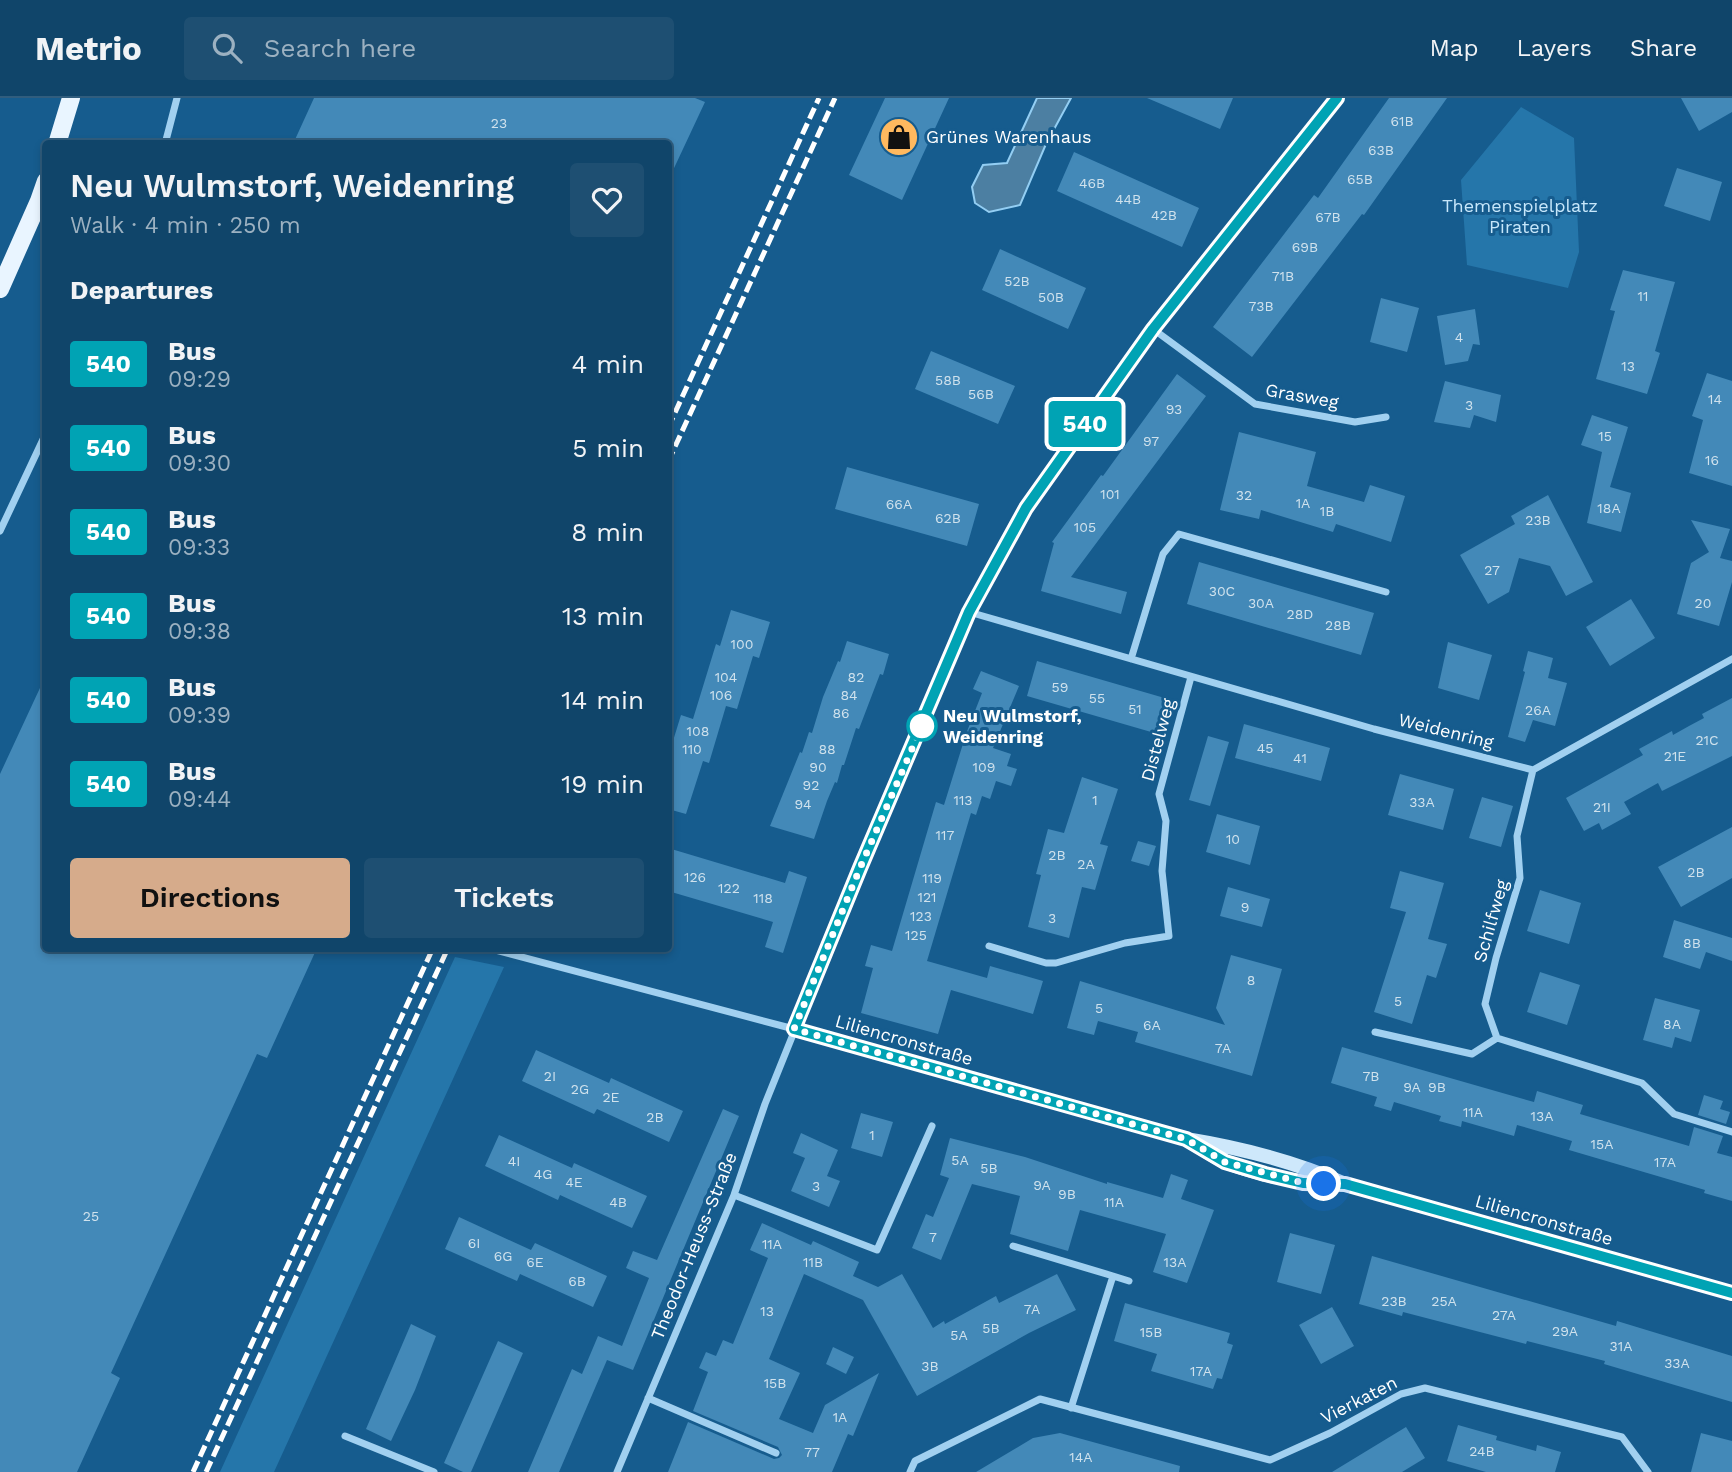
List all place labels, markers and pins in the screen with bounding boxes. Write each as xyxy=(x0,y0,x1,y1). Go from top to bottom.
shop icon: Grünes Warenhaus xyxy=(878,116,920,158)
place label: Grünes Warenhaus xyxy=(926,126,1091,147)
place label: Neu Wulmstorf, Weidenring xyxy=(943,705,1082,747)
marker: Neu Wulmstorf, Weidenring xyxy=(907,711,937,741)

